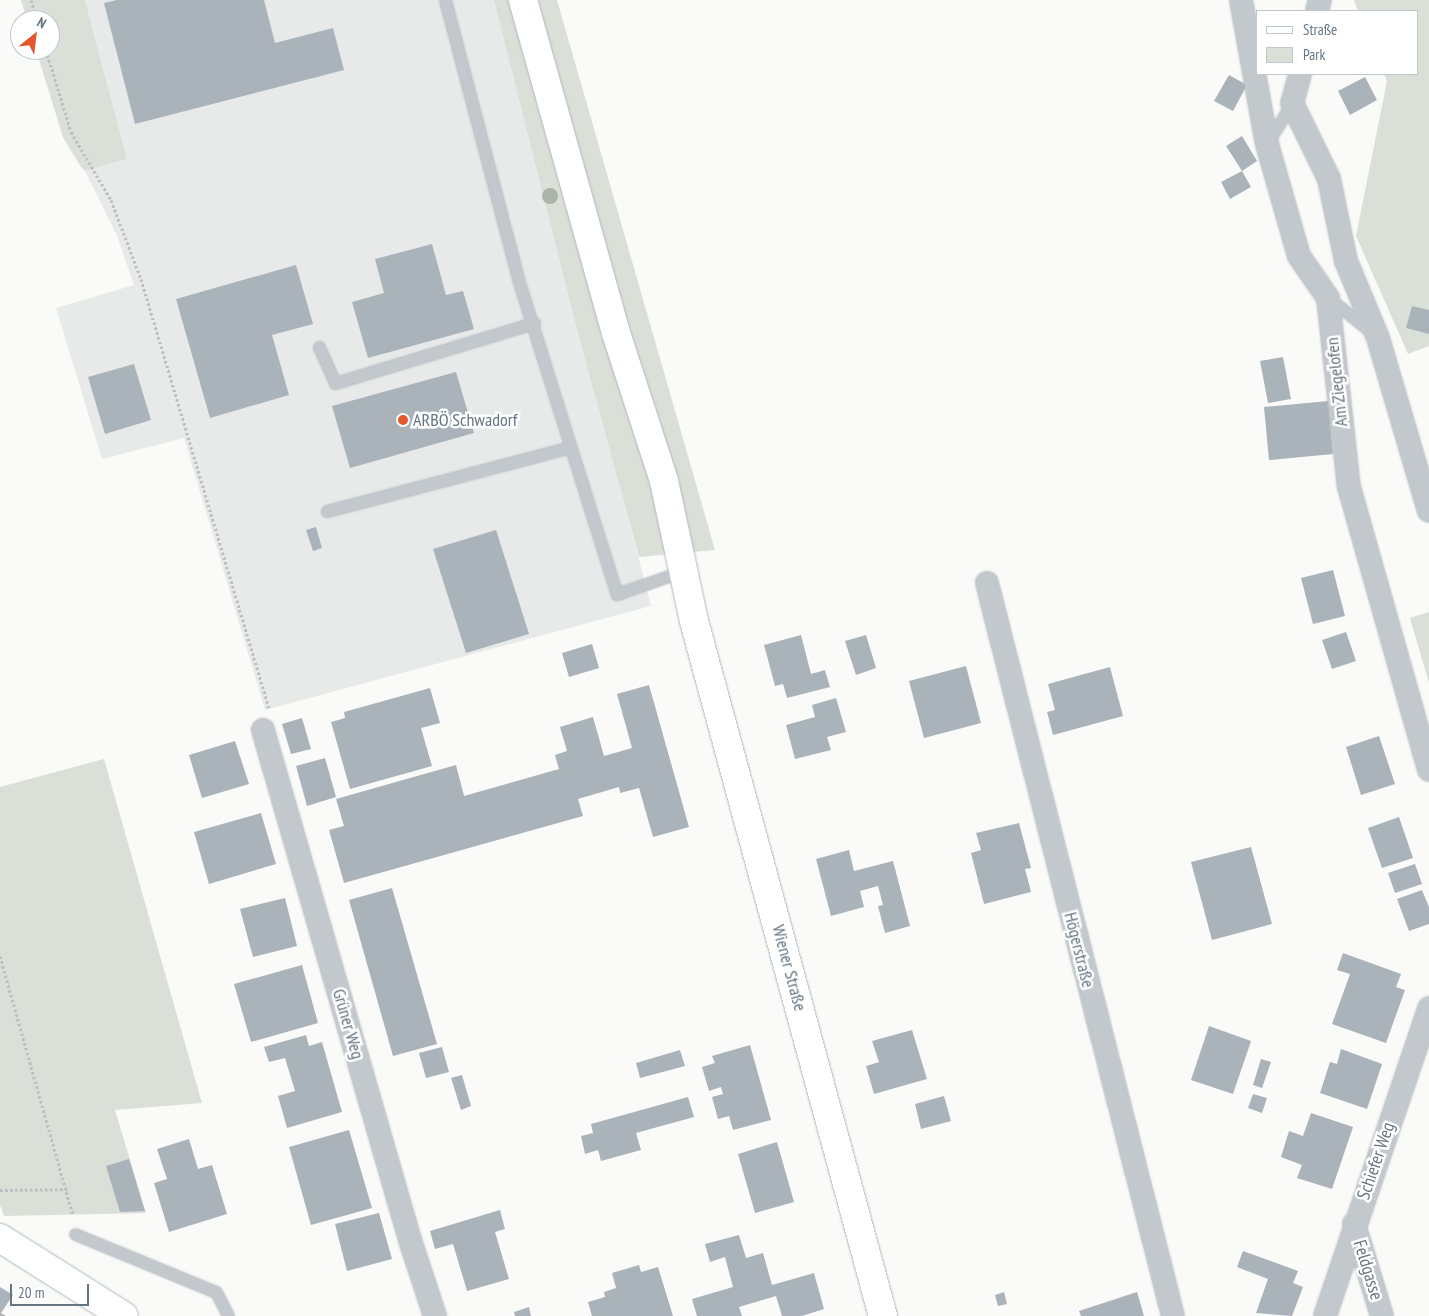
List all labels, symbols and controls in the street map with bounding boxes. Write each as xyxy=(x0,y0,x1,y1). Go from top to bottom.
north arrow xyxy=(10,10,60,60)
legend xyxy=(1256,10,1419,75)
text: N xyxy=(34,13,49,32)
text: Straße xyxy=(1303,20,1337,39)
text: Park xyxy=(1303,45,1325,64)
street label: Am Ziegelofen xyxy=(1322,336,1352,428)
place label: ARBÖ Schwadorf xyxy=(413,409,517,431)
marker: ARBÖ Schwadorf xyxy=(397,414,409,426)
street label: Högerstraße xyxy=(1059,910,1099,990)
street label: Wiener Straße xyxy=(767,922,811,1014)
street label: Grüner Weg xyxy=(328,986,368,1062)
street label: Schiefer Weg xyxy=(1353,1119,1399,1203)
street label: Feldgasse xyxy=(1349,1237,1387,1303)
scale bar xyxy=(12,1274,91,1306)
text: 20 m xyxy=(18,1283,44,1302)

